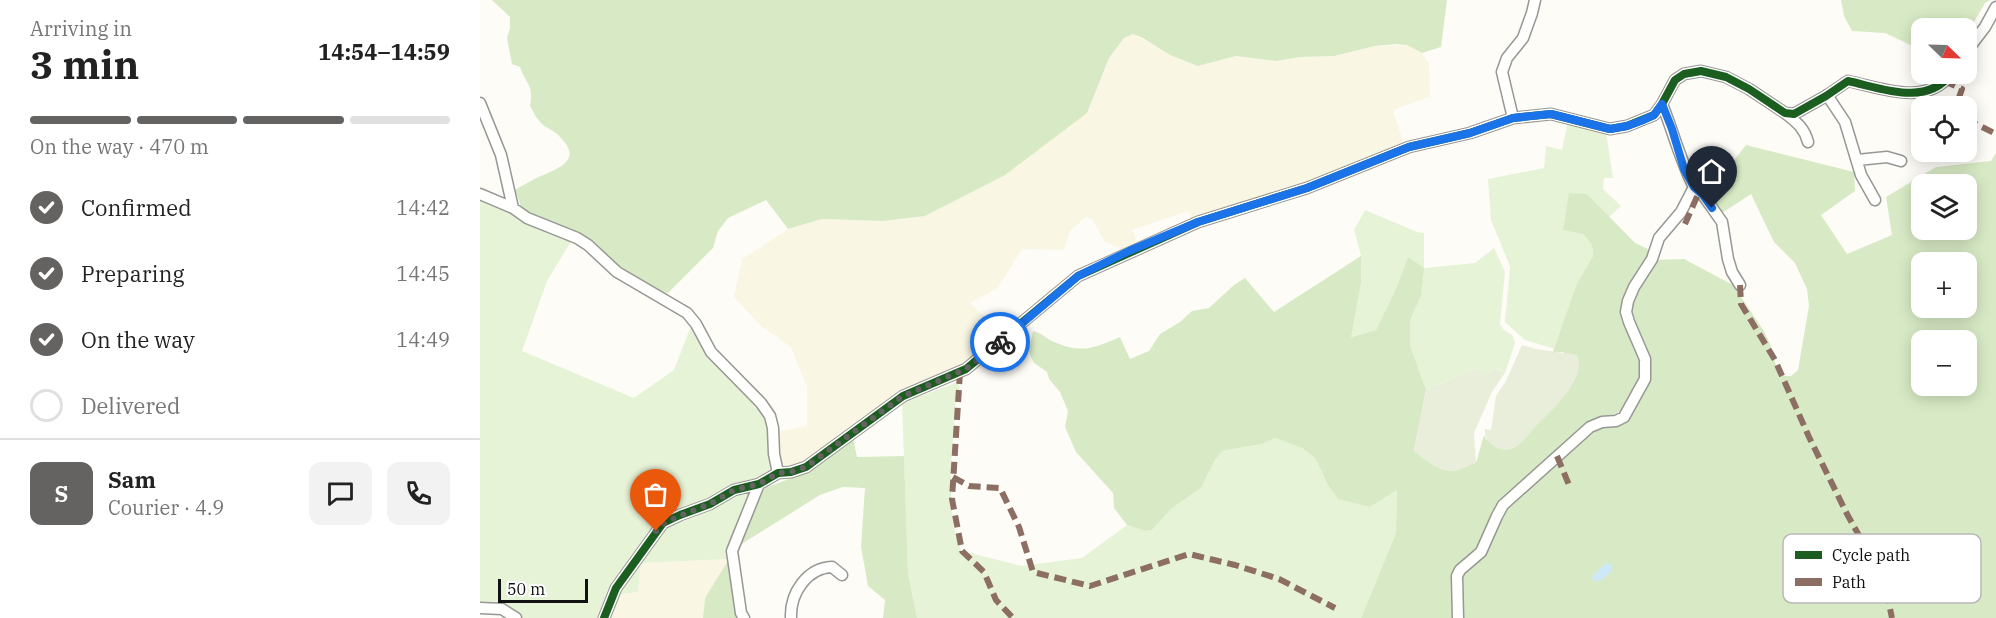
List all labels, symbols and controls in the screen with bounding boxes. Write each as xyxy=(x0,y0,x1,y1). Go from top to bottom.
text: Arriving in xyxy=(30,15,132,42)
north arrow xyxy=(1911,18,1977,84)
map controls xyxy=(1911,18,1977,396)
text: 14:54–14:59 xyxy=(318,37,450,66)
text: 3 min xyxy=(30,39,139,90)
button: locate xyxy=(1911,96,1977,162)
text: On the way · 470 m xyxy=(30,133,209,160)
pin xyxy=(1686,146,1737,208)
icon: home xyxy=(1695,155,1728,188)
button: layers xyxy=(1911,174,1977,240)
icon: check xyxy=(30,191,63,224)
text: Confirmed xyxy=(81,193,192,222)
text: 14:42 xyxy=(396,194,450,221)
button: + xyxy=(1911,252,1977,318)
icon: check xyxy=(30,257,63,290)
text: Preparing xyxy=(81,259,185,288)
text: 14:45 xyxy=(396,260,450,287)
courier xyxy=(970,312,1030,372)
icon: check xyxy=(30,323,63,356)
text: On the way xyxy=(81,325,195,354)
text: 14:49 xyxy=(396,326,450,353)
icon: bike xyxy=(984,326,1017,359)
button: − xyxy=(1911,330,1977,396)
text: Delivered xyxy=(81,391,180,420)
button: chat xyxy=(309,462,372,525)
button: phone xyxy=(387,462,450,525)
text: Sam xyxy=(108,465,156,494)
pin xyxy=(630,469,681,531)
icon: bag xyxy=(639,478,672,511)
text: S xyxy=(55,479,68,508)
text: Courier · 4.9 xyxy=(108,494,224,521)
legend xyxy=(1783,534,1981,603)
text: Cycle path xyxy=(1832,545,1910,565)
text: Path xyxy=(1832,572,1866,592)
scale bar xyxy=(498,576,588,604)
text: 50 m xyxy=(507,579,545,599)

